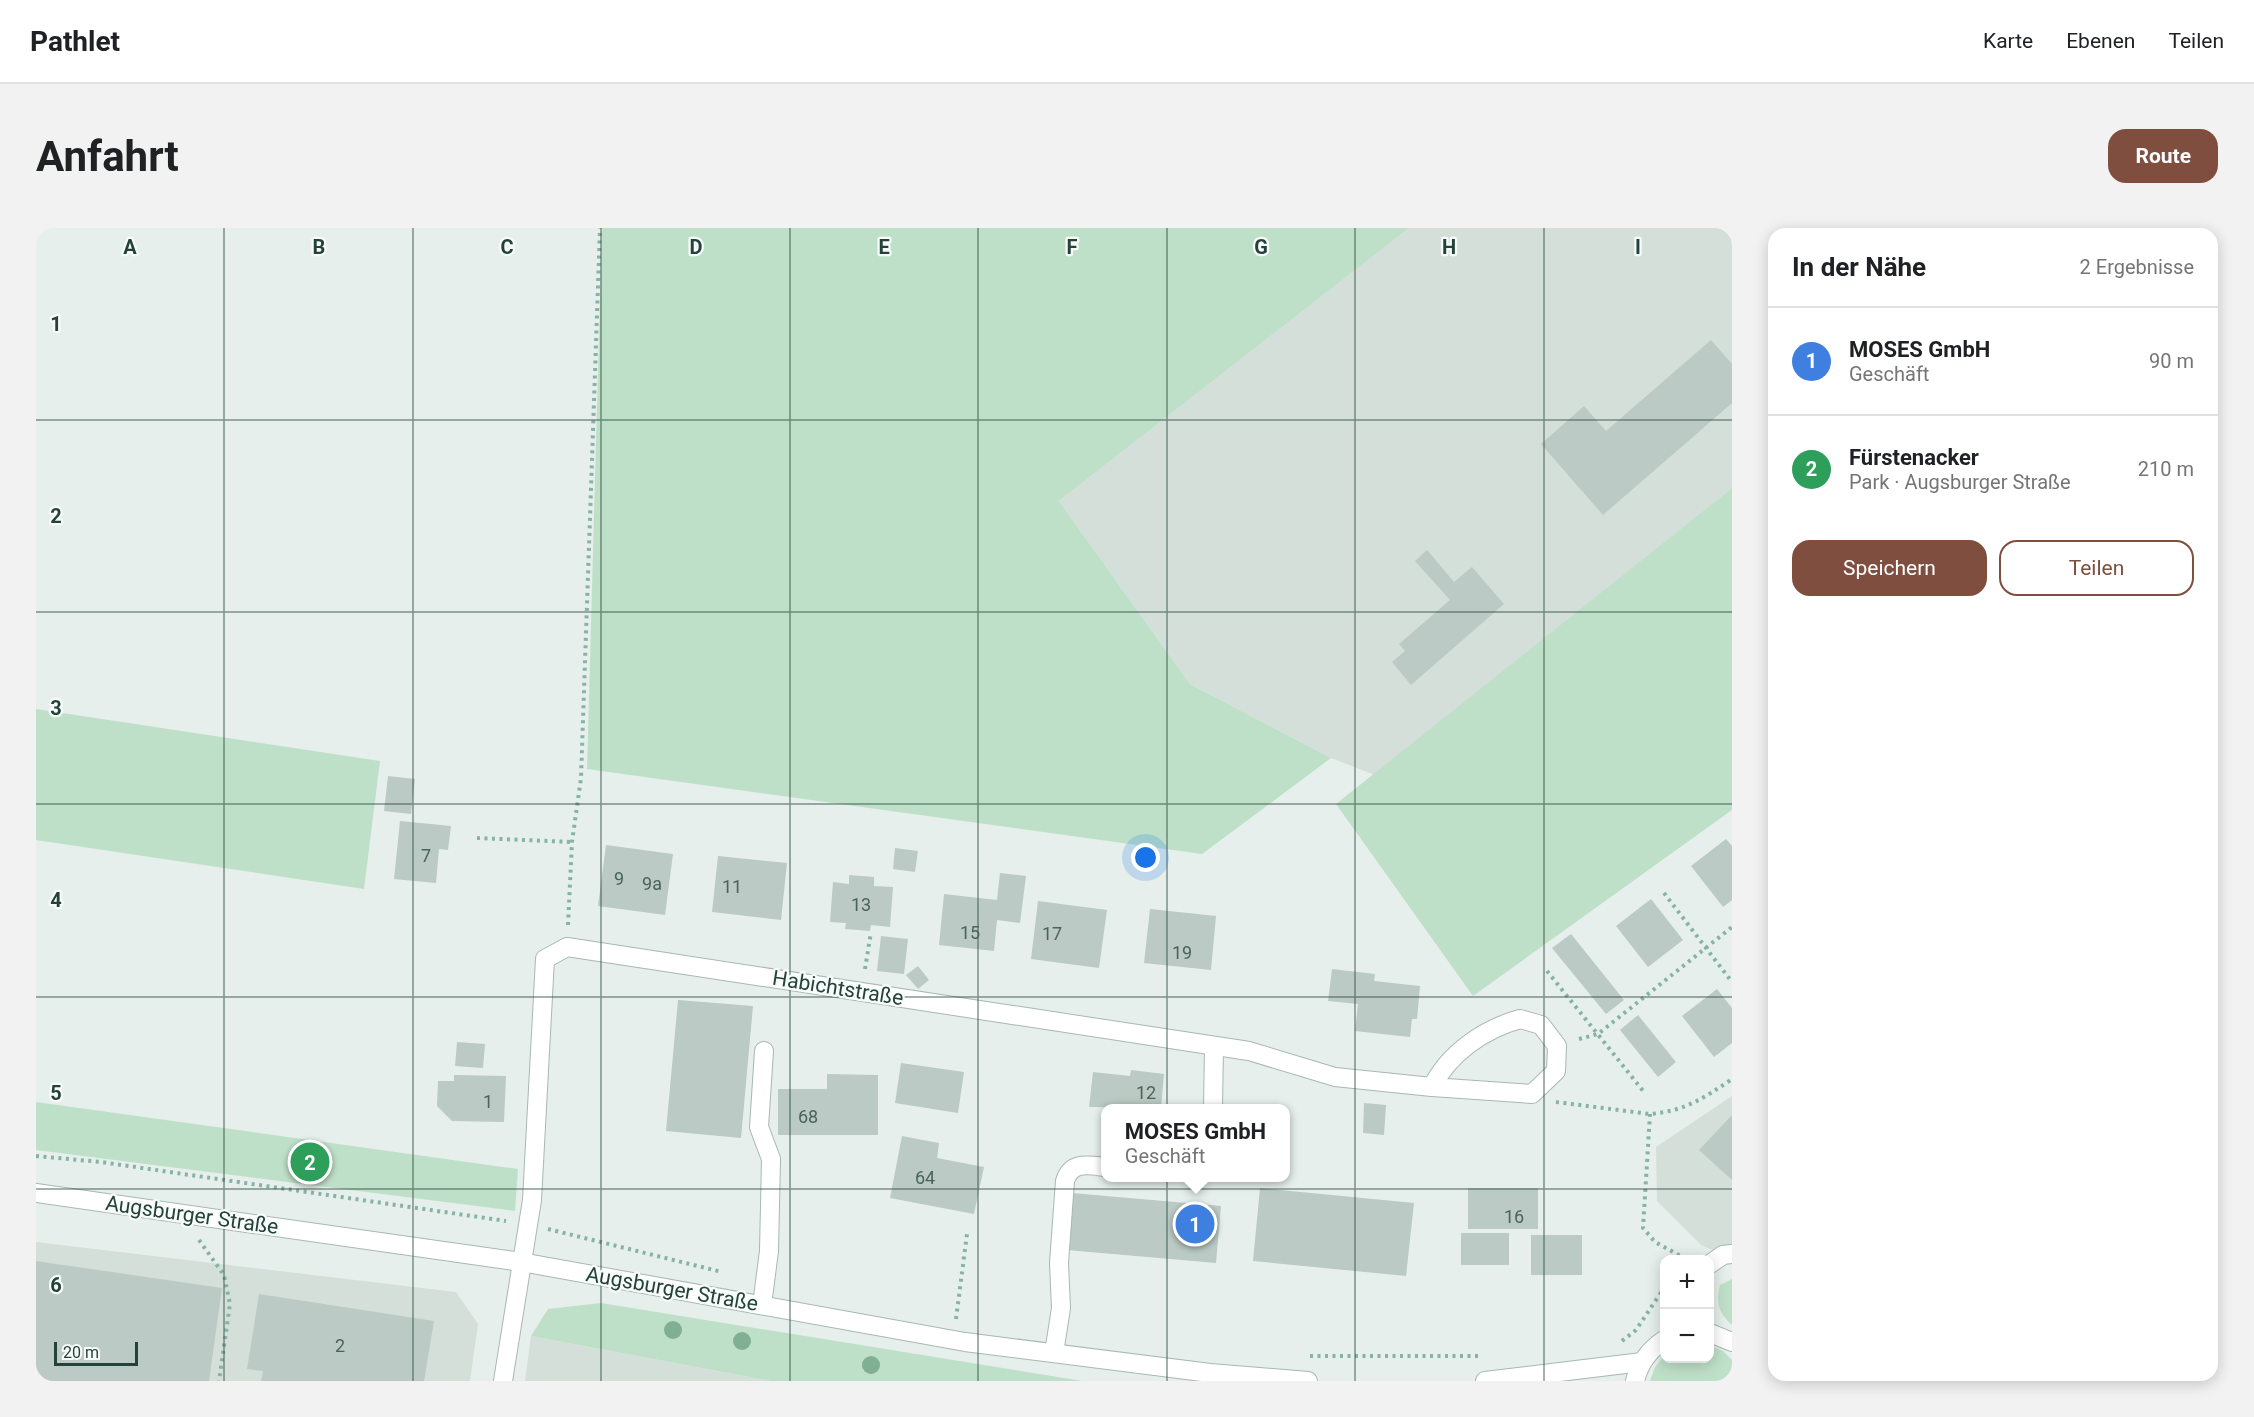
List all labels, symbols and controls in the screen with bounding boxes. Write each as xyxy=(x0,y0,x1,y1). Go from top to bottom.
text: Pathlet xyxy=(30,25,120,58)
text: Karte xyxy=(1983,29,2033,53)
text: Ebenen xyxy=(2066,29,2135,53)
text: Teilen xyxy=(2168,29,2224,53)
button: Route xyxy=(2108,129,2218,183)
text: Anfahrt xyxy=(36,132,179,181)
text: A xyxy=(123,235,137,259)
text: B xyxy=(313,235,325,259)
text: C xyxy=(500,235,514,259)
text: D xyxy=(690,235,703,259)
text: E xyxy=(878,235,890,259)
text: F xyxy=(1067,235,1078,259)
text: G xyxy=(1254,235,1268,259)
text: H xyxy=(1442,235,1456,259)
text: I xyxy=(1635,235,1641,259)
text: In der Nähe xyxy=(1792,252,1926,282)
text: 2 Ergebnisse xyxy=(2080,255,2194,279)
text: 1 xyxy=(50,312,62,336)
text: MOSES GmbH xyxy=(1849,337,1990,362)
text: 1 xyxy=(1806,349,1817,373)
text: 90 m xyxy=(2149,349,2194,373)
text: Geschäft xyxy=(1849,362,1929,386)
text: Fürstenacker xyxy=(1849,445,1979,470)
text: 2 xyxy=(1806,457,1817,481)
text: 210 m xyxy=(2138,457,2194,481)
text: Park · Augsburger Straße xyxy=(1849,470,2071,494)
text: 2 xyxy=(50,504,62,528)
button: Speichern xyxy=(1792,540,1987,596)
button: Teilen xyxy=(1999,540,2194,596)
text: 3 xyxy=(50,696,62,720)
your location xyxy=(1131,843,1160,872)
house number: 7 xyxy=(421,845,431,866)
house number: 9 xyxy=(614,868,624,889)
house number: 9a xyxy=(642,873,662,894)
house number: 11 xyxy=(722,876,742,897)
text: 4 xyxy=(50,888,62,912)
house number: 13 xyxy=(851,894,871,915)
house number: 15 xyxy=(960,922,980,943)
house number: 17 xyxy=(1042,923,1062,944)
house number: 19 xyxy=(1172,942,1192,963)
street label: Habichtstraße xyxy=(771,966,905,1010)
text: 5 xyxy=(50,1081,62,1105)
house number: 12 xyxy=(1136,1082,1156,1103)
house number: 1 xyxy=(483,1091,493,1112)
popup xyxy=(1101,1104,1290,1182)
house number: 68 xyxy=(798,1106,818,1127)
text: MOSES GmbH xyxy=(1125,1119,1266,1144)
pin: 2 xyxy=(290,1140,330,1184)
text: Geschäft xyxy=(1125,1144,1205,1168)
house number: 64 xyxy=(915,1167,935,1188)
street label: Augsburger Straße xyxy=(104,1191,280,1239)
pin: 1 xyxy=(1176,1202,1214,1246)
house number: 16 xyxy=(1504,1206,1524,1227)
map controls xyxy=(1660,1255,1714,1363)
button: + xyxy=(1660,1255,1714,1309)
street label: Augsburger Straße xyxy=(584,1262,760,1316)
text: 6 xyxy=(50,1273,62,1297)
button: − xyxy=(1660,1309,1714,1363)
house number: 2 xyxy=(335,1335,345,1356)
scale bar xyxy=(54,1339,138,1366)
text: 20 m xyxy=(63,1343,99,1362)

